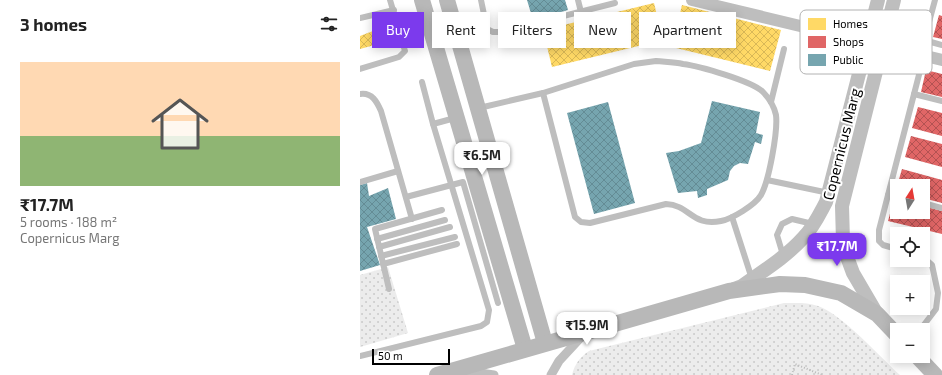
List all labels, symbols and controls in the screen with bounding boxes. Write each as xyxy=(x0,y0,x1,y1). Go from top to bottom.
legend xyxy=(800,10,932,74)
chip: Buy xyxy=(372,12,424,48)
chip: Rent xyxy=(432,12,490,48)
chip: Filters xyxy=(498,12,566,48)
chip: New xyxy=(574,12,631,48)
chip: Apartment xyxy=(639,12,736,48)
icon: filters xyxy=(318,13,340,35)
text: 3 homes xyxy=(20,14,87,34)
text: Homes xyxy=(833,17,868,30)
text: Shops xyxy=(833,35,864,48)
text: Public xyxy=(833,53,863,66)
street label: Copernicus Marg xyxy=(818,85,864,202)
icon: home xyxy=(144,88,216,160)
pin: ₹6.5M xyxy=(454,142,510,176)
text: ₹6.5M xyxy=(463,147,501,163)
north arrow xyxy=(890,179,930,219)
map controls xyxy=(890,179,930,363)
text: ₹17.7M xyxy=(20,194,74,214)
text: 5 rooms · 188 m² xyxy=(20,214,117,230)
button: locate xyxy=(890,227,930,267)
text: Copernicus Marg xyxy=(20,230,120,246)
pin: ₹17.7M xyxy=(804,233,870,267)
text: ₹17.7M xyxy=(816,238,858,254)
button: + xyxy=(890,275,930,315)
pin: ₹15.9M xyxy=(554,312,620,346)
text: ₹15.9M xyxy=(565,317,609,333)
button: − xyxy=(890,323,930,363)
scale bar xyxy=(372,347,450,366)
text: 50 m xyxy=(378,349,403,362)

